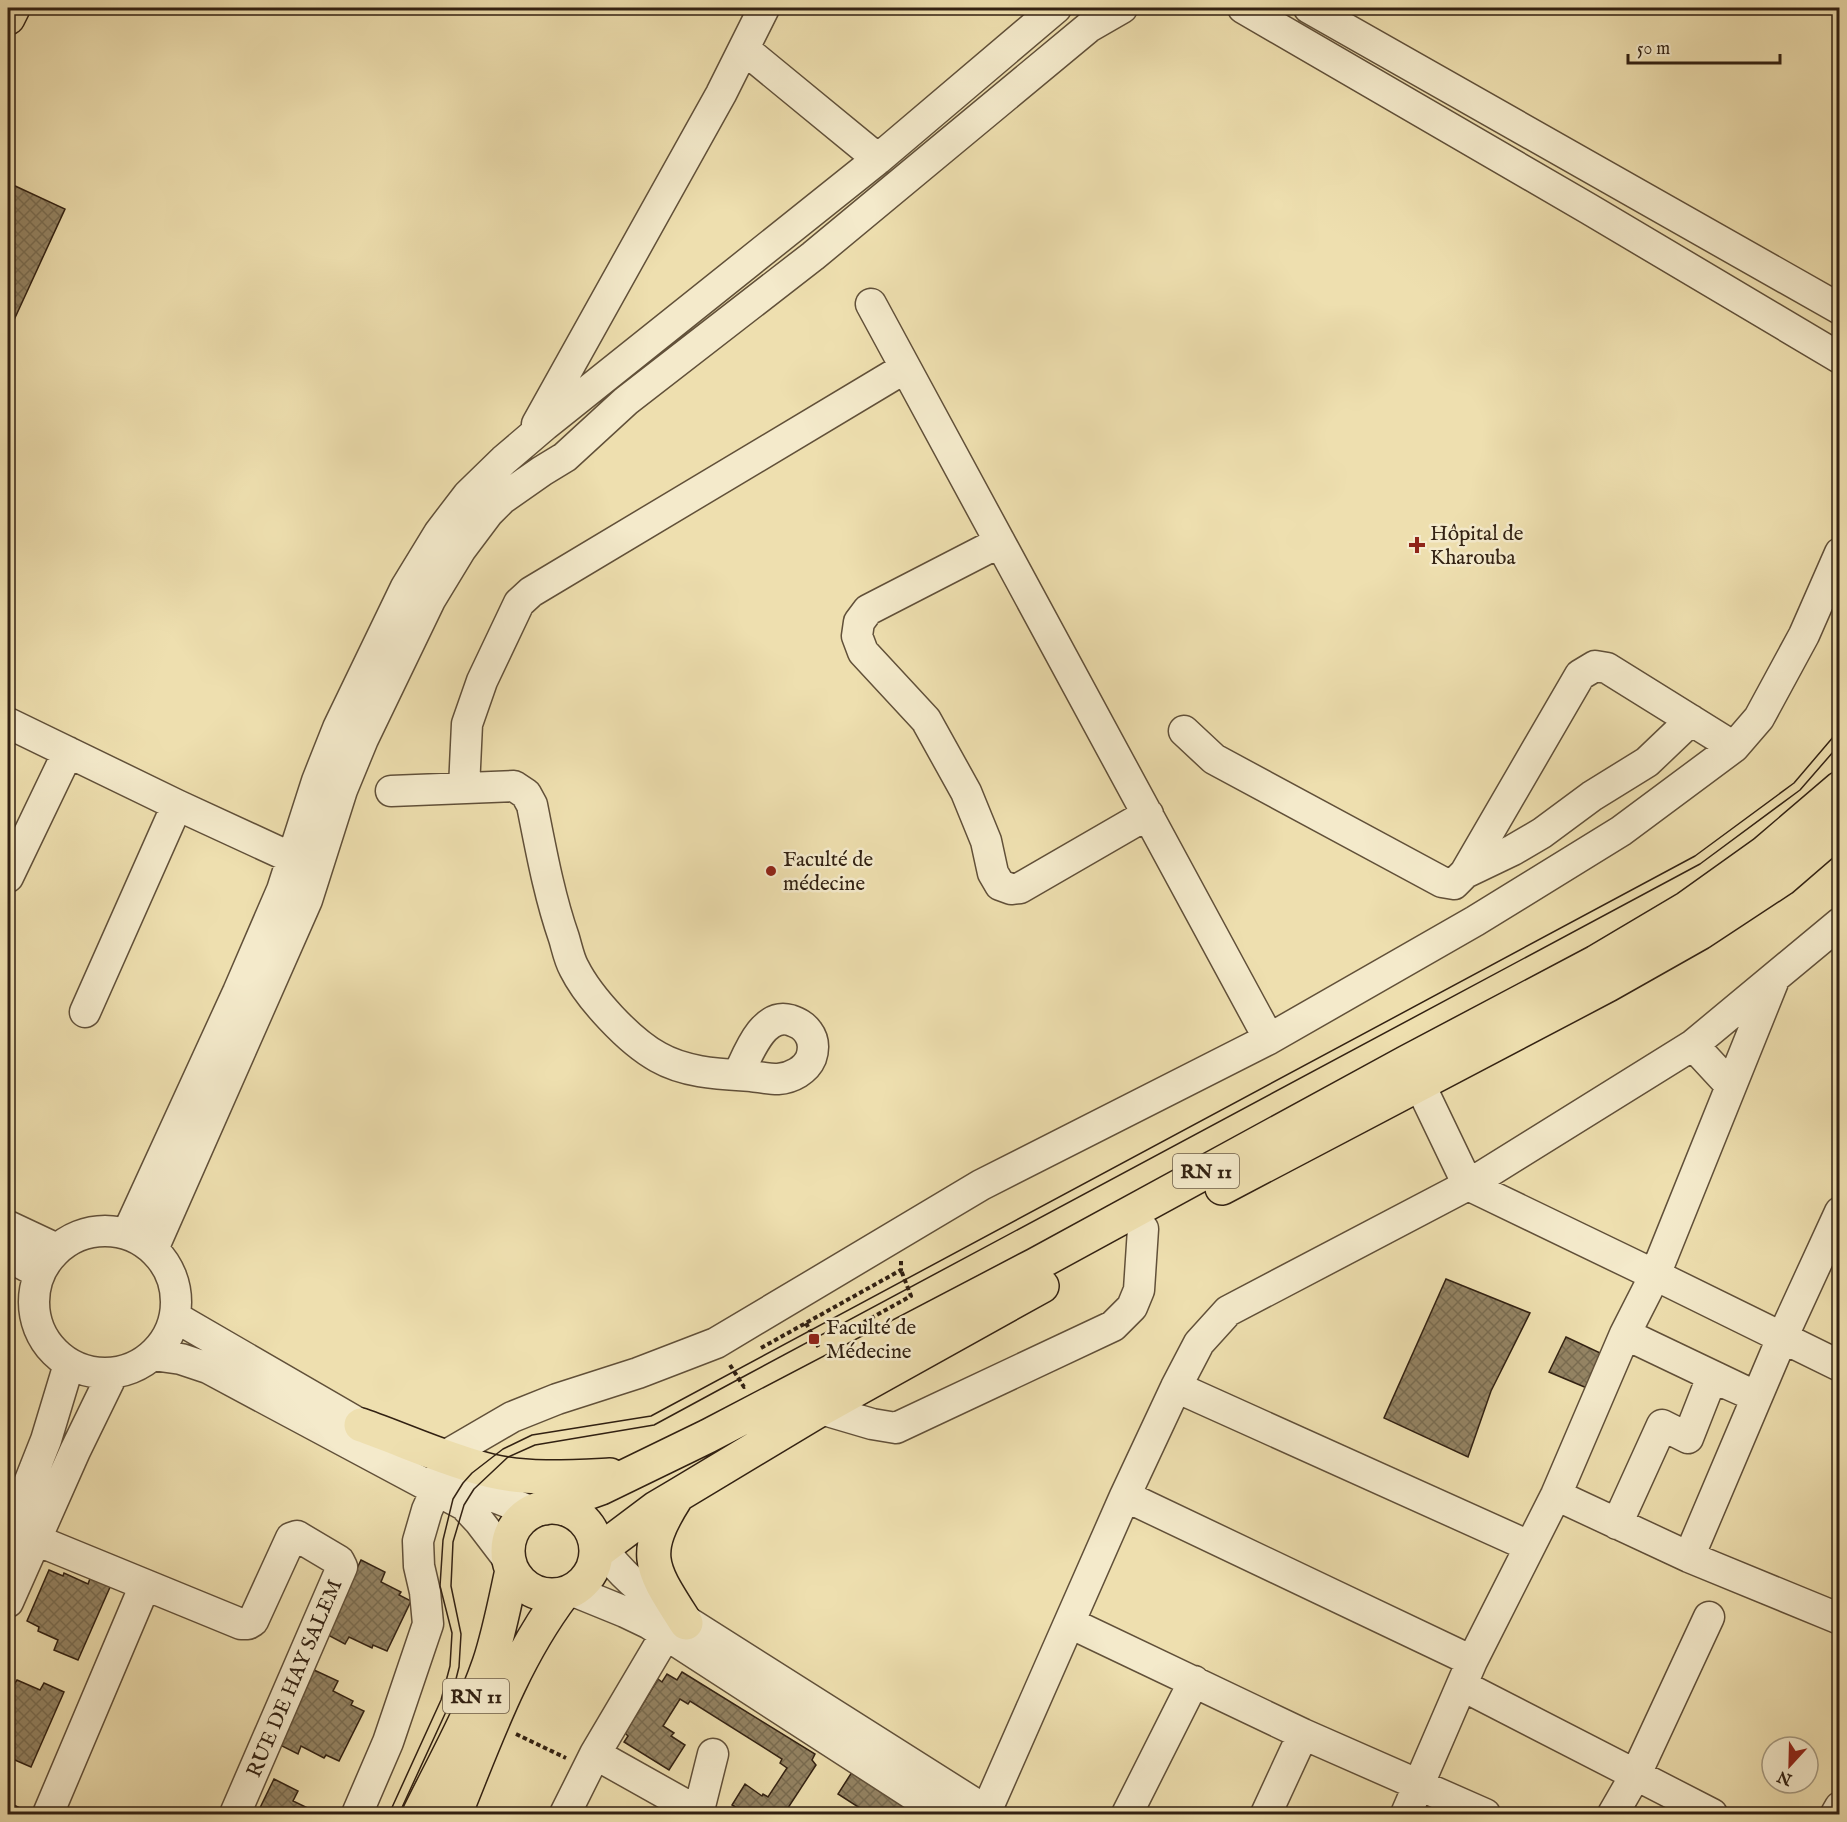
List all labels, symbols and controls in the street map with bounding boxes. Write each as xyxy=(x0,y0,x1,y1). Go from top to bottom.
scale bar xyxy=(1628,27,1780,65)
text: 50 m xyxy=(1637,38,1670,61)
place label: Hôpital de Kharouba xyxy=(1430,521,1524,572)
marker: Hôpital de Kharouba xyxy=(1408,536,1426,554)
place label: Faculté de médecine xyxy=(783,847,873,898)
marker: Faculté de médecine xyxy=(764,864,778,878)
road number: RN 11 xyxy=(1173,1154,1239,1188)
place label: Faculté de Médecine xyxy=(826,1315,916,1366)
marker: Faculté de Médecine xyxy=(807,1332,821,1346)
street label: RUE DE HAY SALEM xyxy=(241,1575,349,1782)
road number: RN 11 xyxy=(443,1679,509,1713)
north arrow xyxy=(1760,1735,1820,1795)
text: N xyxy=(1775,1765,1796,1789)

